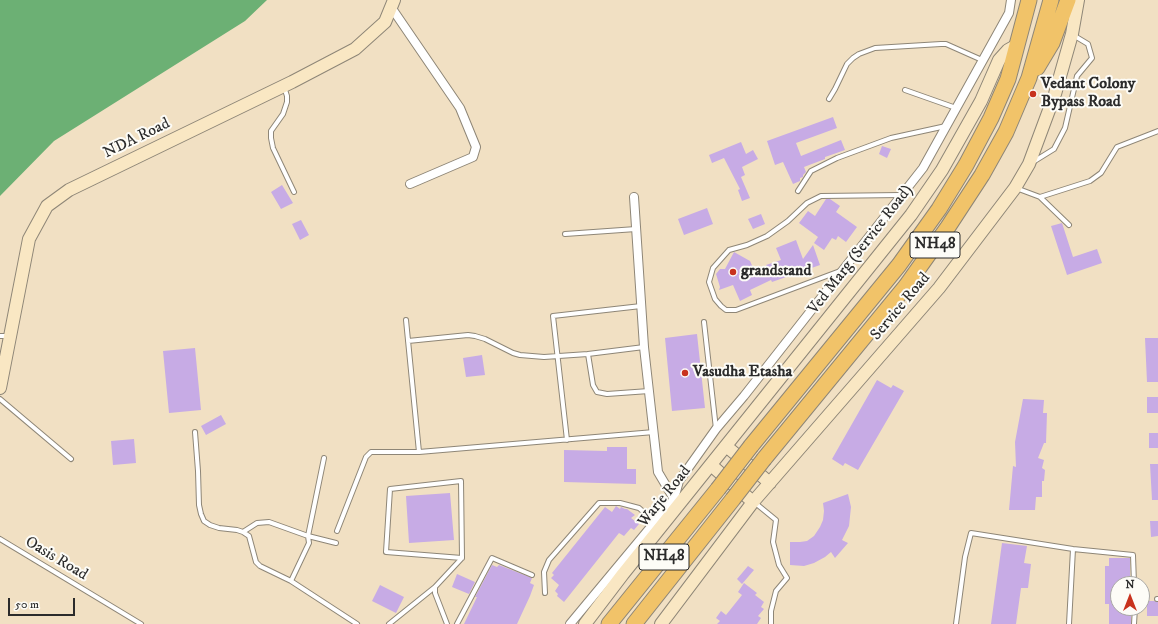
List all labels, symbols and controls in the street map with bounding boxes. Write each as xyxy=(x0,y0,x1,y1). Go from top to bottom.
place label: Vedant Colony Bypass Road xyxy=(1041,75,1135,113)
marker: Vedant Colony Bypass Road xyxy=(1028,89,1038,99)
street label: NDA Road xyxy=(101,115,173,163)
street label: Ved Marg (Service Road) xyxy=(804,181,918,319)
road number: NH48 xyxy=(910,232,960,258)
place label: grandstand xyxy=(741,262,811,282)
marker: grandstand xyxy=(728,267,738,277)
street label: Service Road xyxy=(867,269,935,345)
place label: Vasudha Etasha xyxy=(693,363,792,383)
marker: Vasudha Etasha xyxy=(680,368,690,378)
street label: Warje Road xyxy=(634,462,696,532)
street label: Oasis Road xyxy=(21,533,91,585)
road number: NH48 xyxy=(639,544,689,570)
north arrow xyxy=(1110,576,1150,616)
text: N xyxy=(1125,578,1135,592)
scale bar xyxy=(10,590,77,616)
text: 50 m xyxy=(15,597,39,612)

